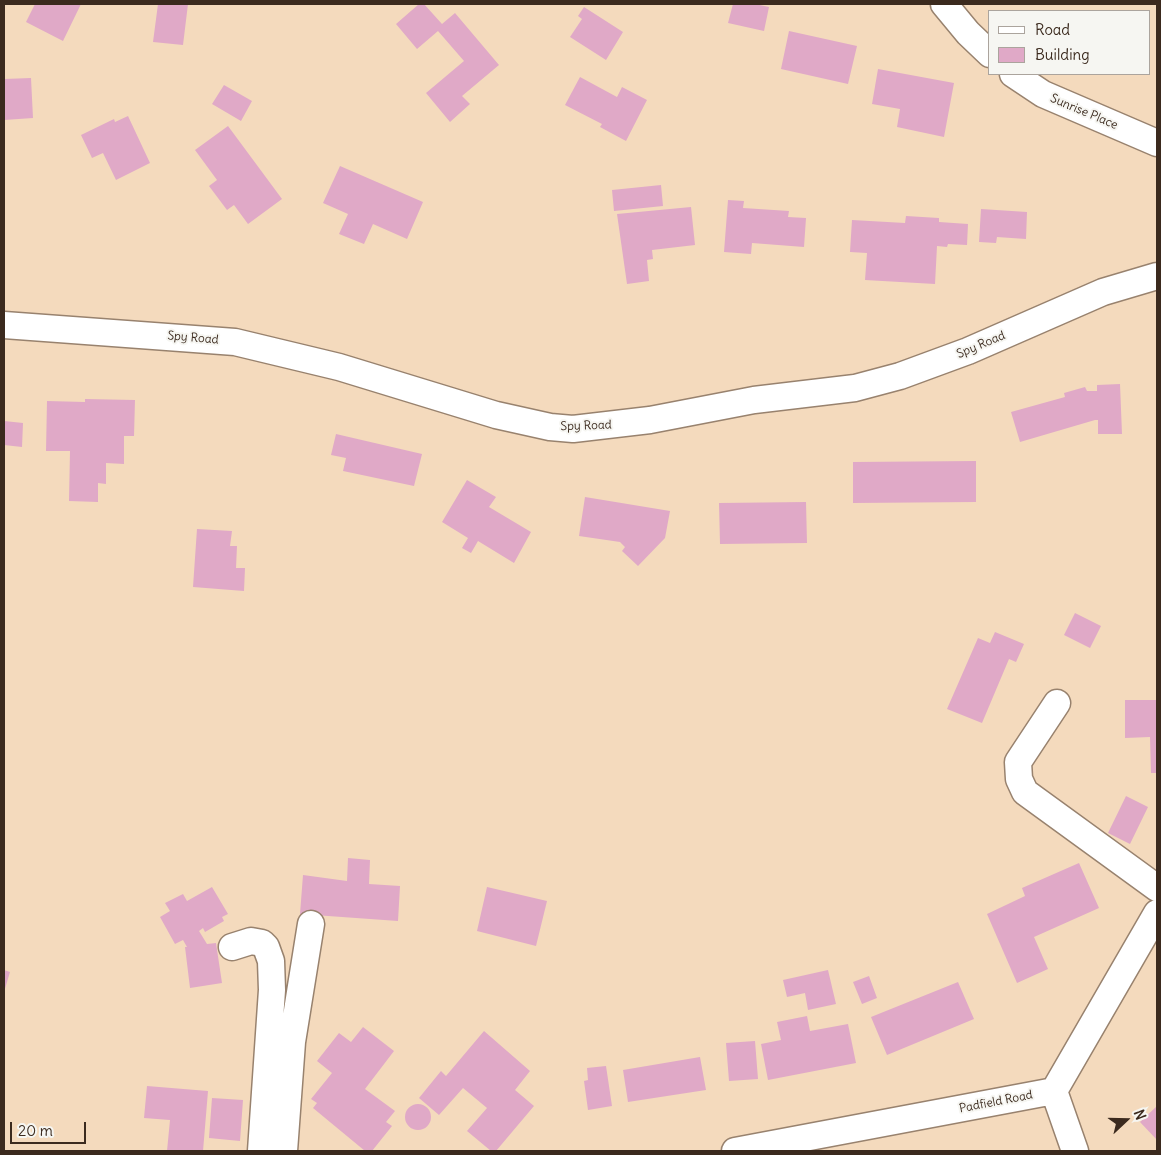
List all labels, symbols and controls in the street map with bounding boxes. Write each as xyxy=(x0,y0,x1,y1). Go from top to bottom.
legend xyxy=(988,10,1151,75)
text: Road xyxy=(1035,20,1070,39)
text: Building xyxy=(1035,45,1090,64)
street label: Sunrise Place xyxy=(1048,91,1120,133)
street label: Spy Road xyxy=(955,328,1007,362)
street label: Spy Road xyxy=(167,329,219,347)
street label: Spy Road xyxy=(560,418,612,434)
street label: Padfield Road xyxy=(958,1088,1034,1116)
north arrow xyxy=(1101,1095,1151,1145)
text: N xyxy=(1130,1107,1150,1122)
scale bar xyxy=(12,1112,89,1144)
text: 20 m xyxy=(18,1121,53,1140)

